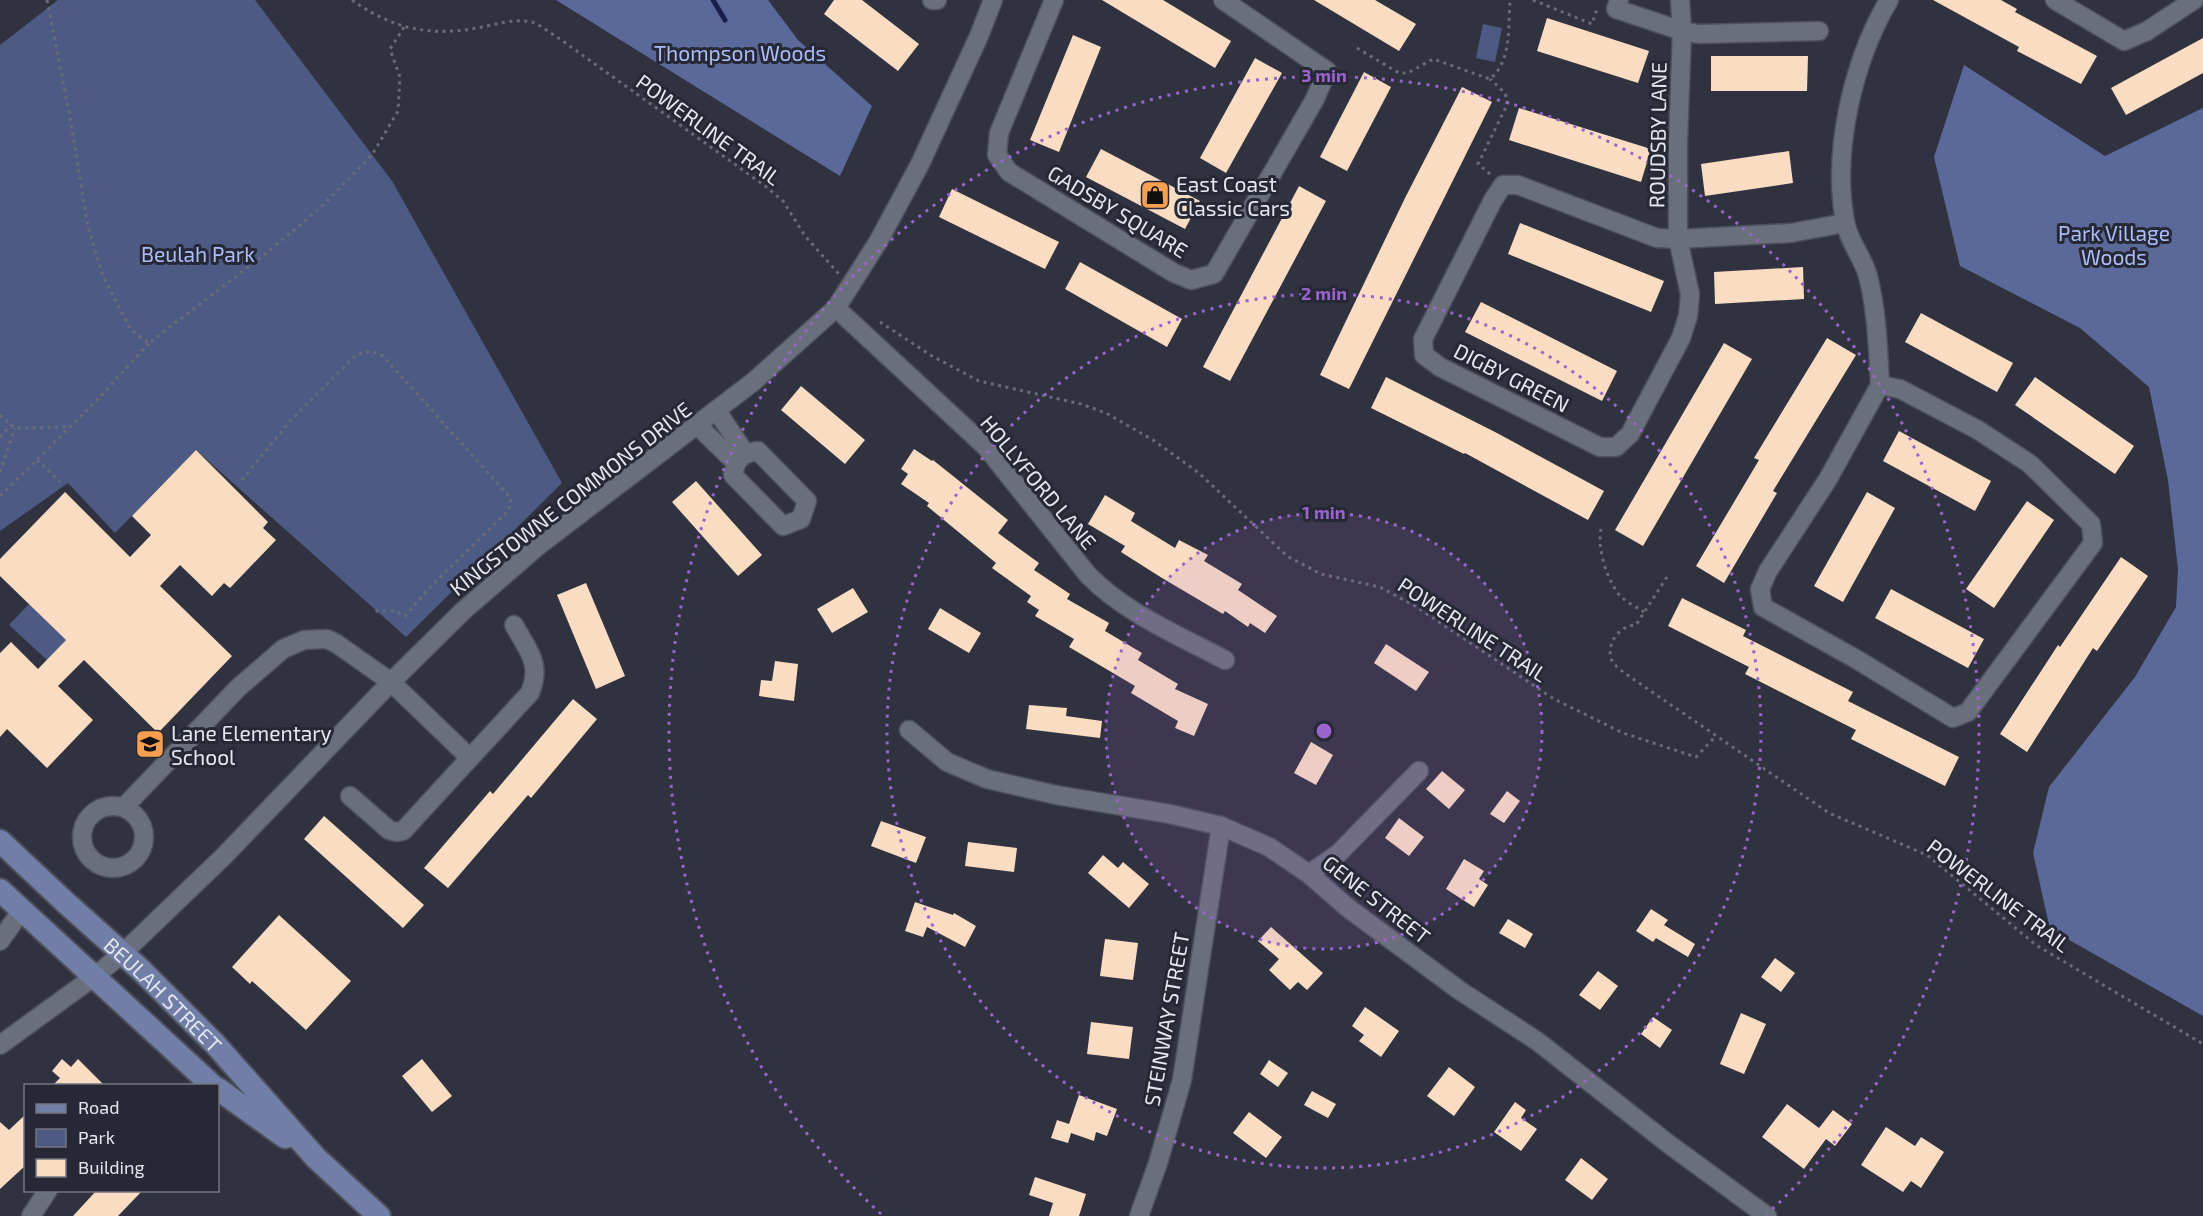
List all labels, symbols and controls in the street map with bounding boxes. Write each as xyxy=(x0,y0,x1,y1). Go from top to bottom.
park label: Thompson Woods xyxy=(654,40,826,65)
street label: ROUDSBY LANE xyxy=(1643,62,1671,208)
text: 3 min xyxy=(1301,64,1347,86)
street label: POWERLINE TRAIL xyxy=(632,68,786,190)
street label: GADSBY SQUARE xyxy=(1043,160,1192,263)
place label: East Coast Classic Cars xyxy=(1176,171,1290,220)
shop icon: East Coast Classic Cars xyxy=(1139,179,1171,211)
park label: Park Village Woods xyxy=(2058,220,2170,269)
park label: Beulah Park xyxy=(141,241,255,266)
text: 2 min xyxy=(1301,282,1347,304)
street label: DIGBY GREEN xyxy=(1450,337,1574,417)
street label: KINGSTOWNE COMMONS DRIVE xyxy=(444,396,696,600)
street label: HOLLYFORD LANE xyxy=(976,410,1102,554)
text: 1 min xyxy=(1302,501,1346,523)
street label: POWERLINE TRAIL xyxy=(1394,571,1552,687)
place label: Lane Elementary School xyxy=(171,720,332,769)
centre of rings xyxy=(1314,721,1334,741)
school or university icon: Lane Elementary School xyxy=(134,728,166,760)
street label: POWERLINE TRAIL xyxy=(1923,833,2076,957)
street label: GENE STREET xyxy=(1319,849,1435,949)
street label: STEINWAY STREET xyxy=(1138,930,1194,1108)
street label: BEULAH STREET xyxy=(100,931,228,1057)
legend xyxy=(24,1084,219,1192)
text: Road xyxy=(78,1096,119,1118)
text: Park xyxy=(78,1126,115,1148)
text: Building xyxy=(78,1156,145,1178)

